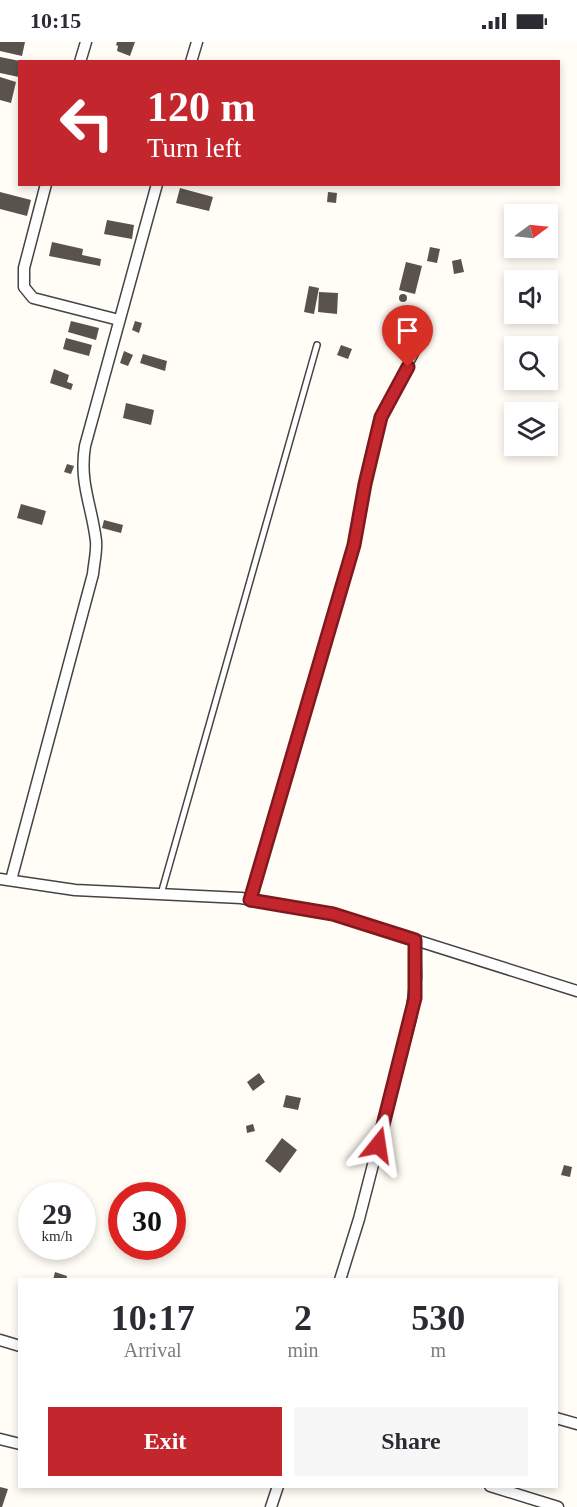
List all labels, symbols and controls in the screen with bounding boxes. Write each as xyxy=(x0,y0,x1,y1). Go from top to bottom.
text: 10:15 xyxy=(30,8,81,33)
icon: left xyxy=(48,84,126,162)
text: 120 m xyxy=(147,84,256,130)
text: Turn left xyxy=(147,133,241,163)
north arrow xyxy=(504,204,558,258)
map controls xyxy=(504,204,558,456)
button: sound xyxy=(504,270,558,324)
pin xyxy=(382,305,433,367)
icon: arrive xyxy=(391,314,424,347)
button: search xyxy=(504,336,558,390)
button: layers xyxy=(504,402,558,456)
position arrow xyxy=(346,1113,410,1177)
speed limit sign: 30 xyxy=(108,1182,186,1260)
text: 29 xyxy=(42,1197,72,1230)
text: km/h xyxy=(42,1228,72,1244)
text: 10:17 xyxy=(111,1298,195,1338)
text: 2 xyxy=(294,1298,312,1338)
text: 530 xyxy=(411,1298,465,1338)
text: Arrival xyxy=(124,1339,182,1361)
text: min xyxy=(287,1339,319,1361)
text: m xyxy=(431,1339,446,1361)
button: Exit xyxy=(48,1407,282,1476)
button: Share xyxy=(294,1407,528,1476)

